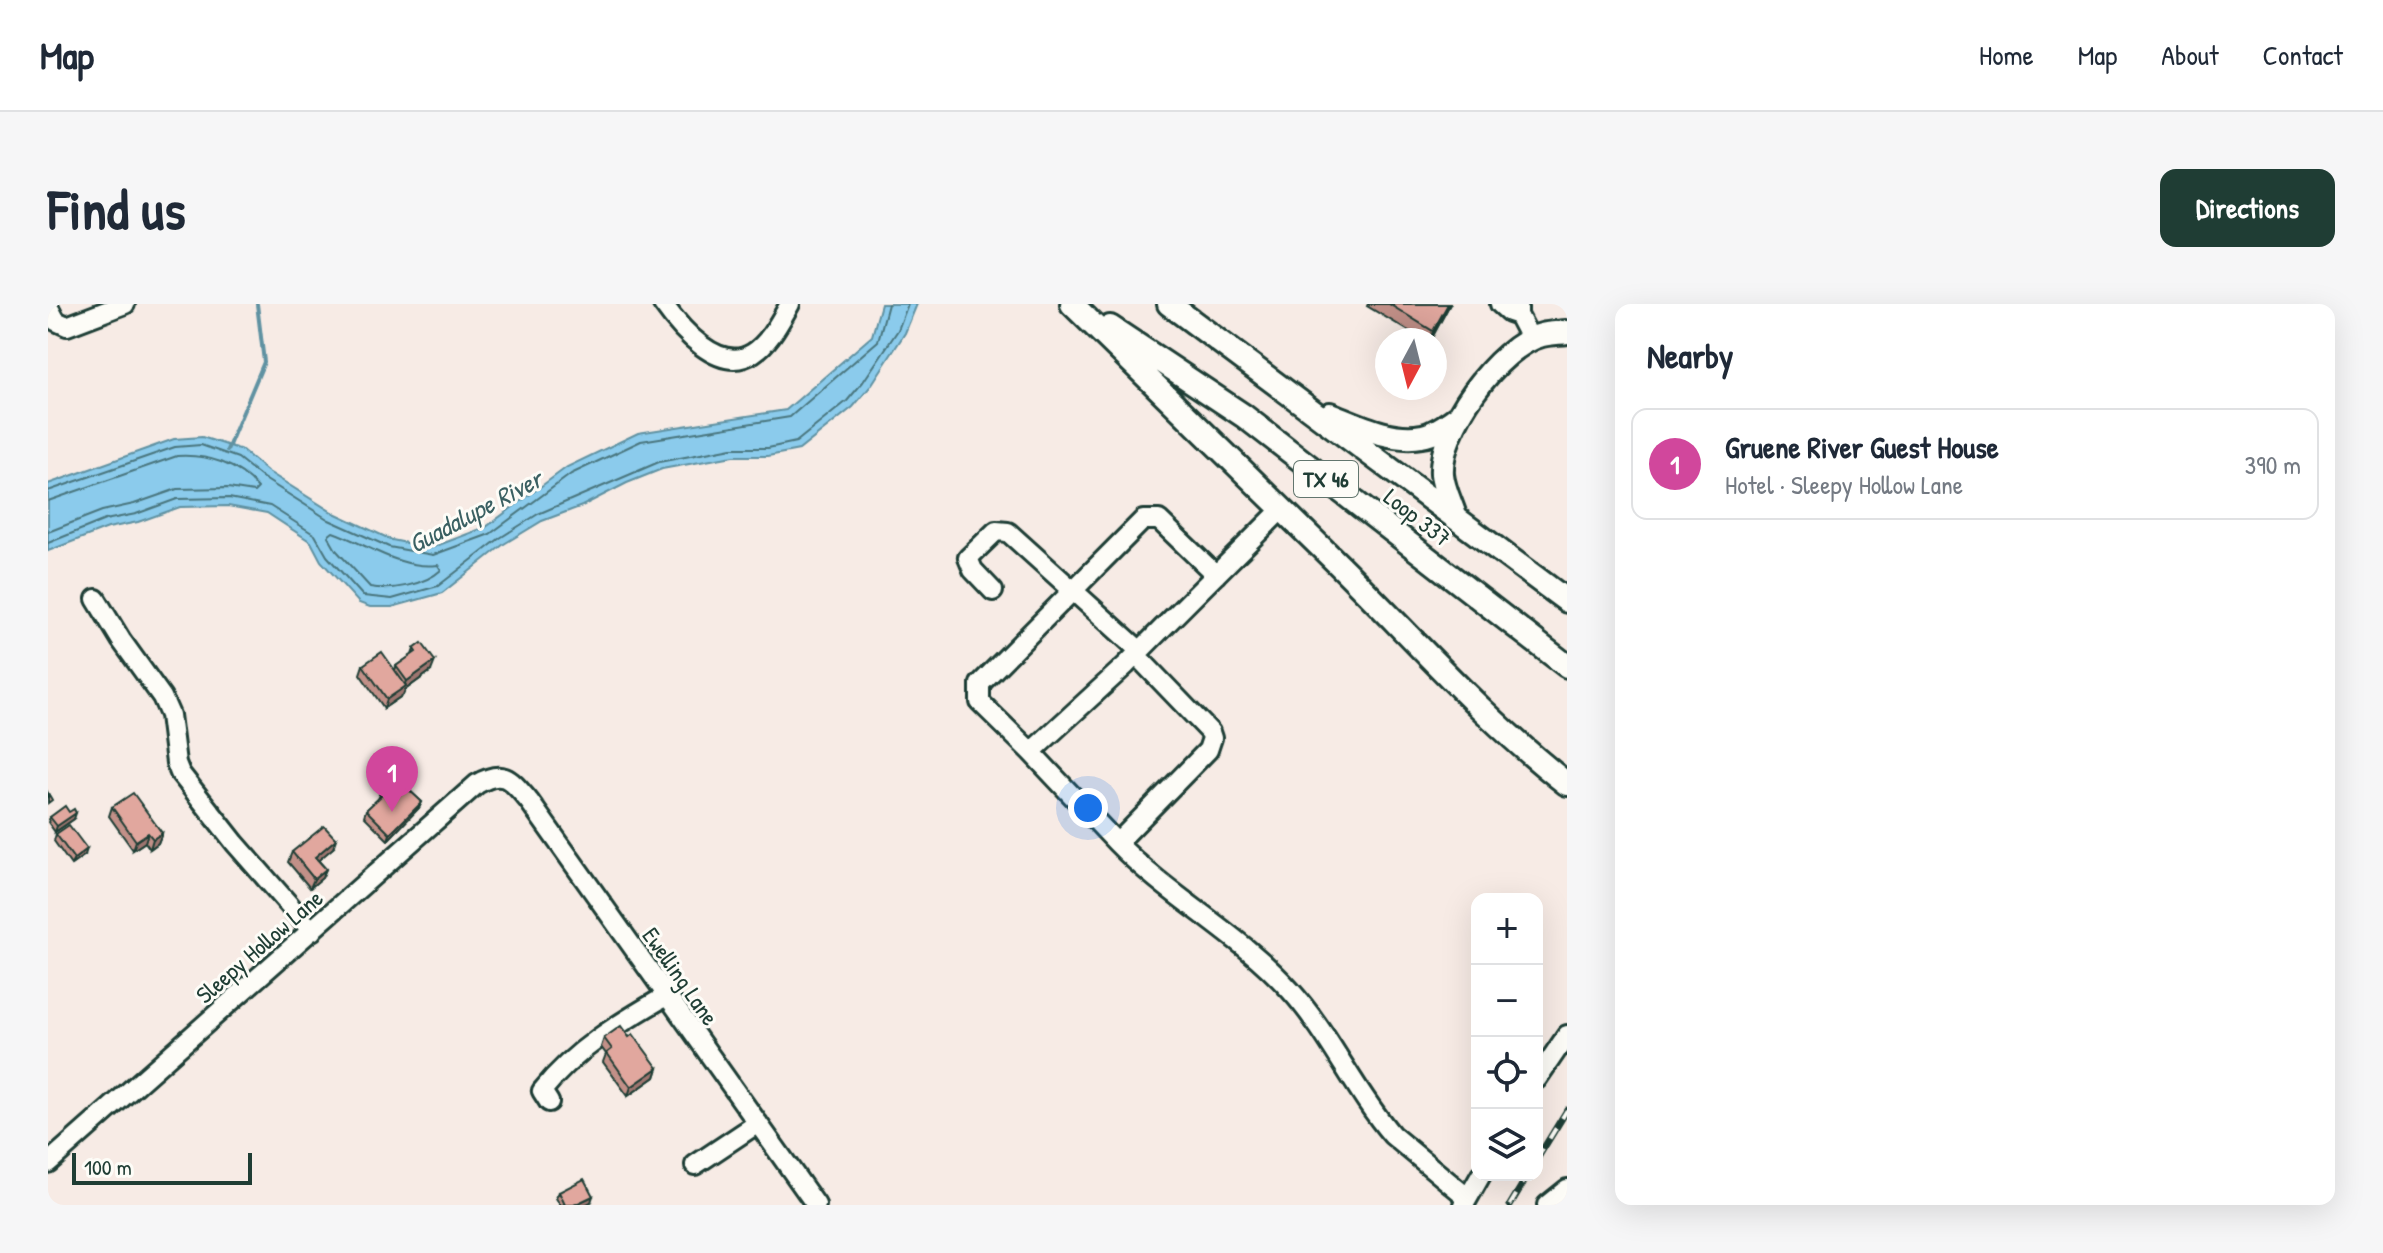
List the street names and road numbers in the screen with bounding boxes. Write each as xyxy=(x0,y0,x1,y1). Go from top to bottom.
road number: TX 46 xyxy=(1294,461,1358,497)
street label: Loop 337 xyxy=(1378,481,1458,553)
street label: Sleepy Hollow Lane xyxy=(189,882,330,1010)
street label: Ewelling Lane xyxy=(636,921,727,1032)

